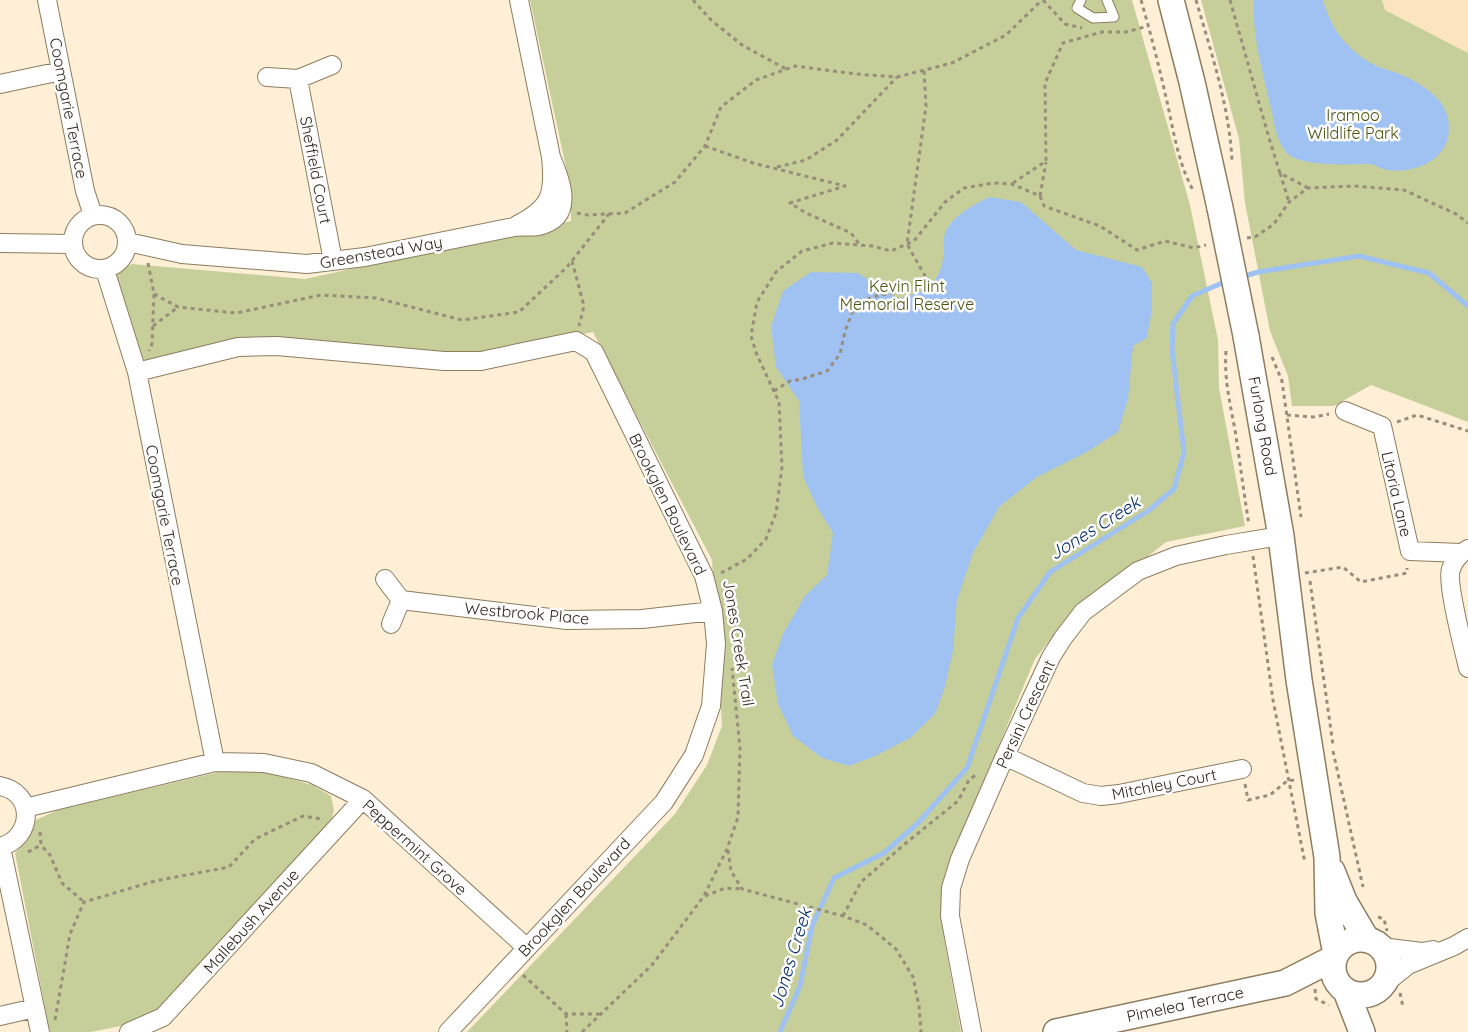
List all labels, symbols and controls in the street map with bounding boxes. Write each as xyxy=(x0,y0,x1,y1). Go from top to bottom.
street label: Coomgarie Terrace xyxy=(46,36,92,180)
park label: Iramoo Wildlife Park xyxy=(1307,105,1399,143)
street label: Sheffield Court xyxy=(296,114,336,226)
street label: Greenstead Way xyxy=(318,231,444,273)
park label: Kevin Flint Memorial Reserve xyxy=(840,276,974,314)
street label: Furlong Road xyxy=(1244,375,1282,477)
street label: Brookglen Boulevard xyxy=(625,430,711,578)
street label: Coomgarie Terrace xyxy=(142,443,188,587)
street label: Litoria Lane xyxy=(1377,449,1417,539)
water label: Jones Creek xyxy=(1045,490,1146,565)
street label: Jones Creek Trail xyxy=(719,578,759,708)
street label: Westbrook Place xyxy=(464,598,590,628)
street label: Persini Crescent xyxy=(991,657,1059,771)
street label: Mitchley Court xyxy=(1110,764,1218,804)
street label: Peppermint Grove xyxy=(359,795,471,899)
street label: Brookglen Boulevard xyxy=(514,833,634,961)
street label: Mallebush Avenue xyxy=(199,865,303,977)
water label: Jones Creek xyxy=(764,904,817,1011)
street label: Pimelea Terrace xyxy=(1125,982,1245,1026)

